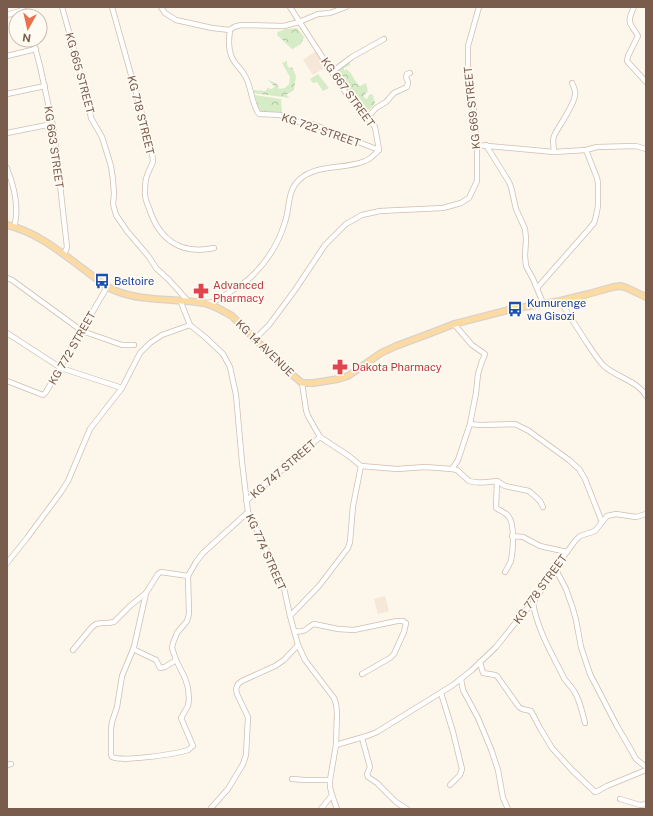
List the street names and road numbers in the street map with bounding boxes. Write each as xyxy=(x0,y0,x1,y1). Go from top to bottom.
street label: KG 665 STREET xyxy=(63,31,97,115)
street label: KG 667 STREET xyxy=(319,55,377,129)
street label: KG 669 STREET xyxy=(462,66,482,150)
street label: KG 718 STREET xyxy=(125,74,157,156)
street label: KG 663 STREET xyxy=(42,105,66,189)
street label: KG 722 STREET xyxy=(280,111,362,149)
street label: KG 772 STREET xyxy=(46,309,98,387)
street label: KG 14 AVENUE xyxy=(234,317,297,379)
street label: KG 747 STREET xyxy=(248,437,318,501)
street label: KG 774 STREET xyxy=(244,512,288,593)
street label: KG 778 STREET xyxy=(511,552,569,626)

